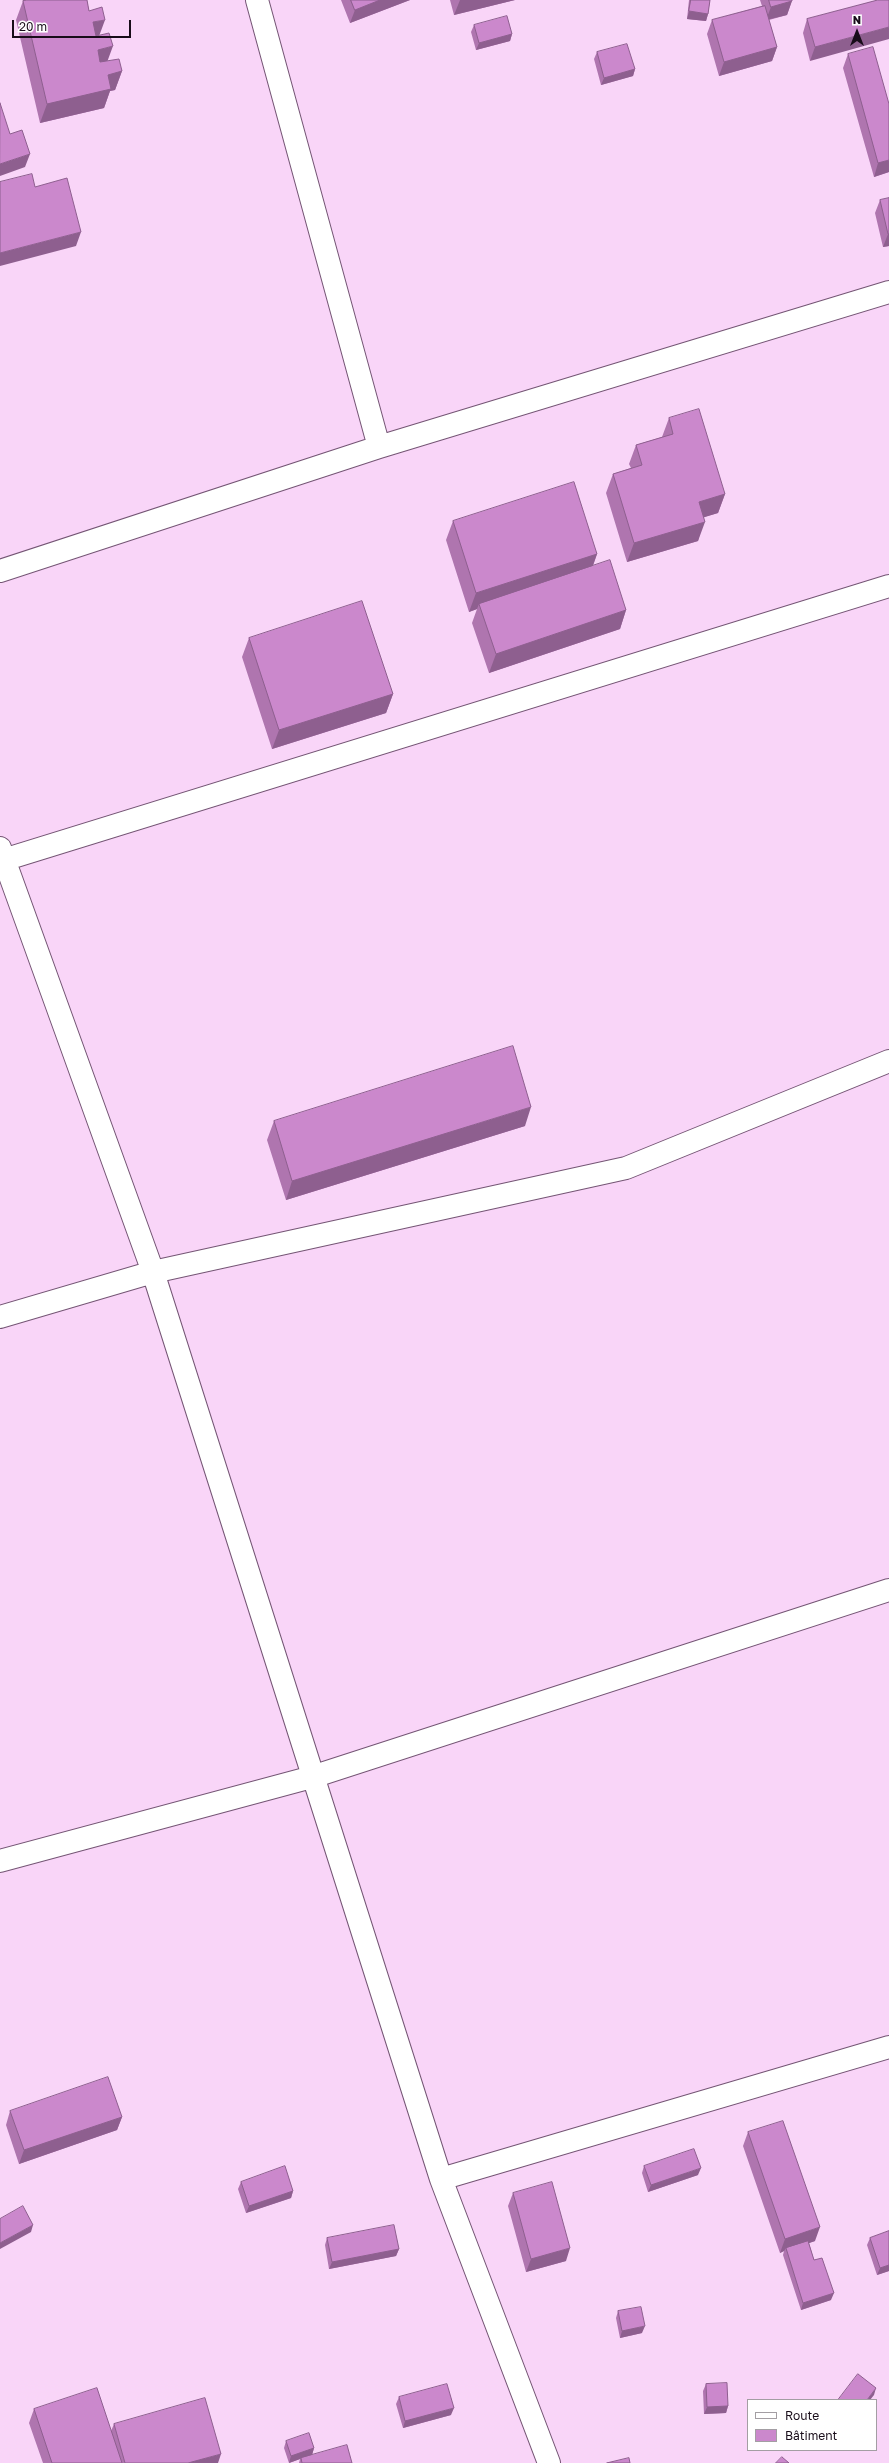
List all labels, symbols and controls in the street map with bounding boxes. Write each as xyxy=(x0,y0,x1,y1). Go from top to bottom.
scale bar xyxy=(14,12,133,38)
north arrow xyxy=(837,12,877,52)
text: N xyxy=(853,13,861,26)
text: 20 m xyxy=(19,19,47,34)
legend xyxy=(747,2399,877,2451)
text: Route xyxy=(785,2408,819,2423)
text: Bâtiment xyxy=(785,2428,837,2443)

